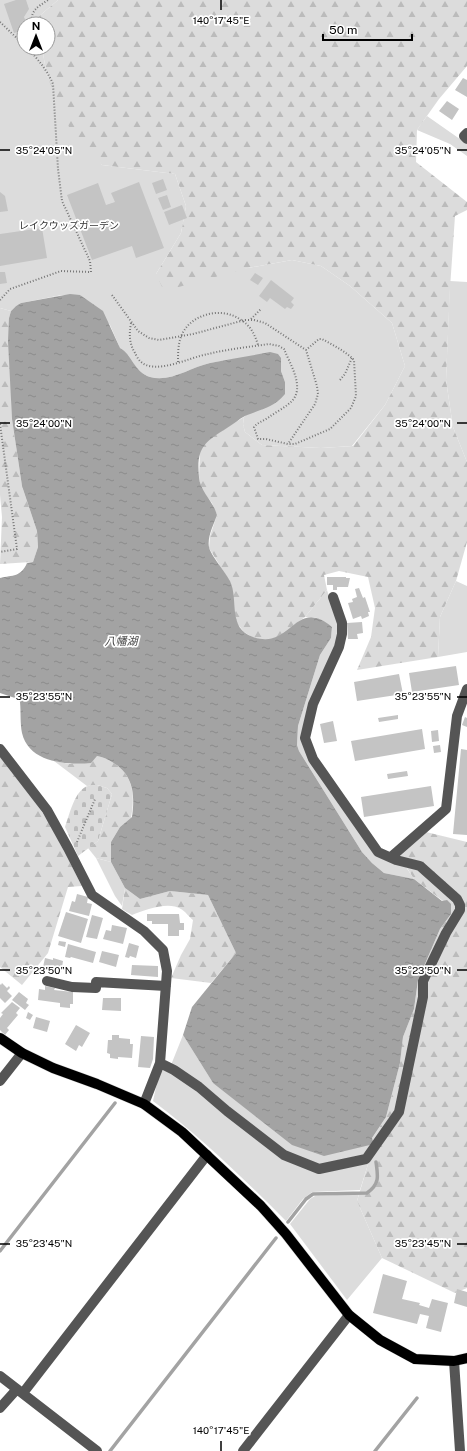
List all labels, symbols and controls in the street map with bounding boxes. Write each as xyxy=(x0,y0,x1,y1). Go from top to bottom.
text: 140°17'45"E xyxy=(193,14,249,26)
north arrow xyxy=(16,16,56,56)
scale bar xyxy=(323,16,412,42)
text: N xyxy=(32,20,40,32)
text: 50 m xyxy=(329,23,357,37)
text: 35°24'05"N xyxy=(16,144,72,156)
text: 35°24'05"N xyxy=(395,144,451,156)
park label: レイクウッズガーデン xyxy=(19,219,119,231)
text: 35°24'00"N xyxy=(16,417,72,429)
text: 35°24'00"N xyxy=(395,417,451,429)
water label: 八幡湖 xyxy=(105,635,139,647)
text: 35°23'55"N xyxy=(16,690,72,702)
text: 35°23'55"N xyxy=(395,690,451,702)
text: 35°23'50"N xyxy=(16,964,72,976)
text: 35°23'50"N xyxy=(395,964,451,976)
text: 35°23'45"N xyxy=(16,1237,72,1249)
text: 35°23'45"N xyxy=(395,1237,451,1249)
text: 140°17'45"E xyxy=(193,1424,249,1436)

